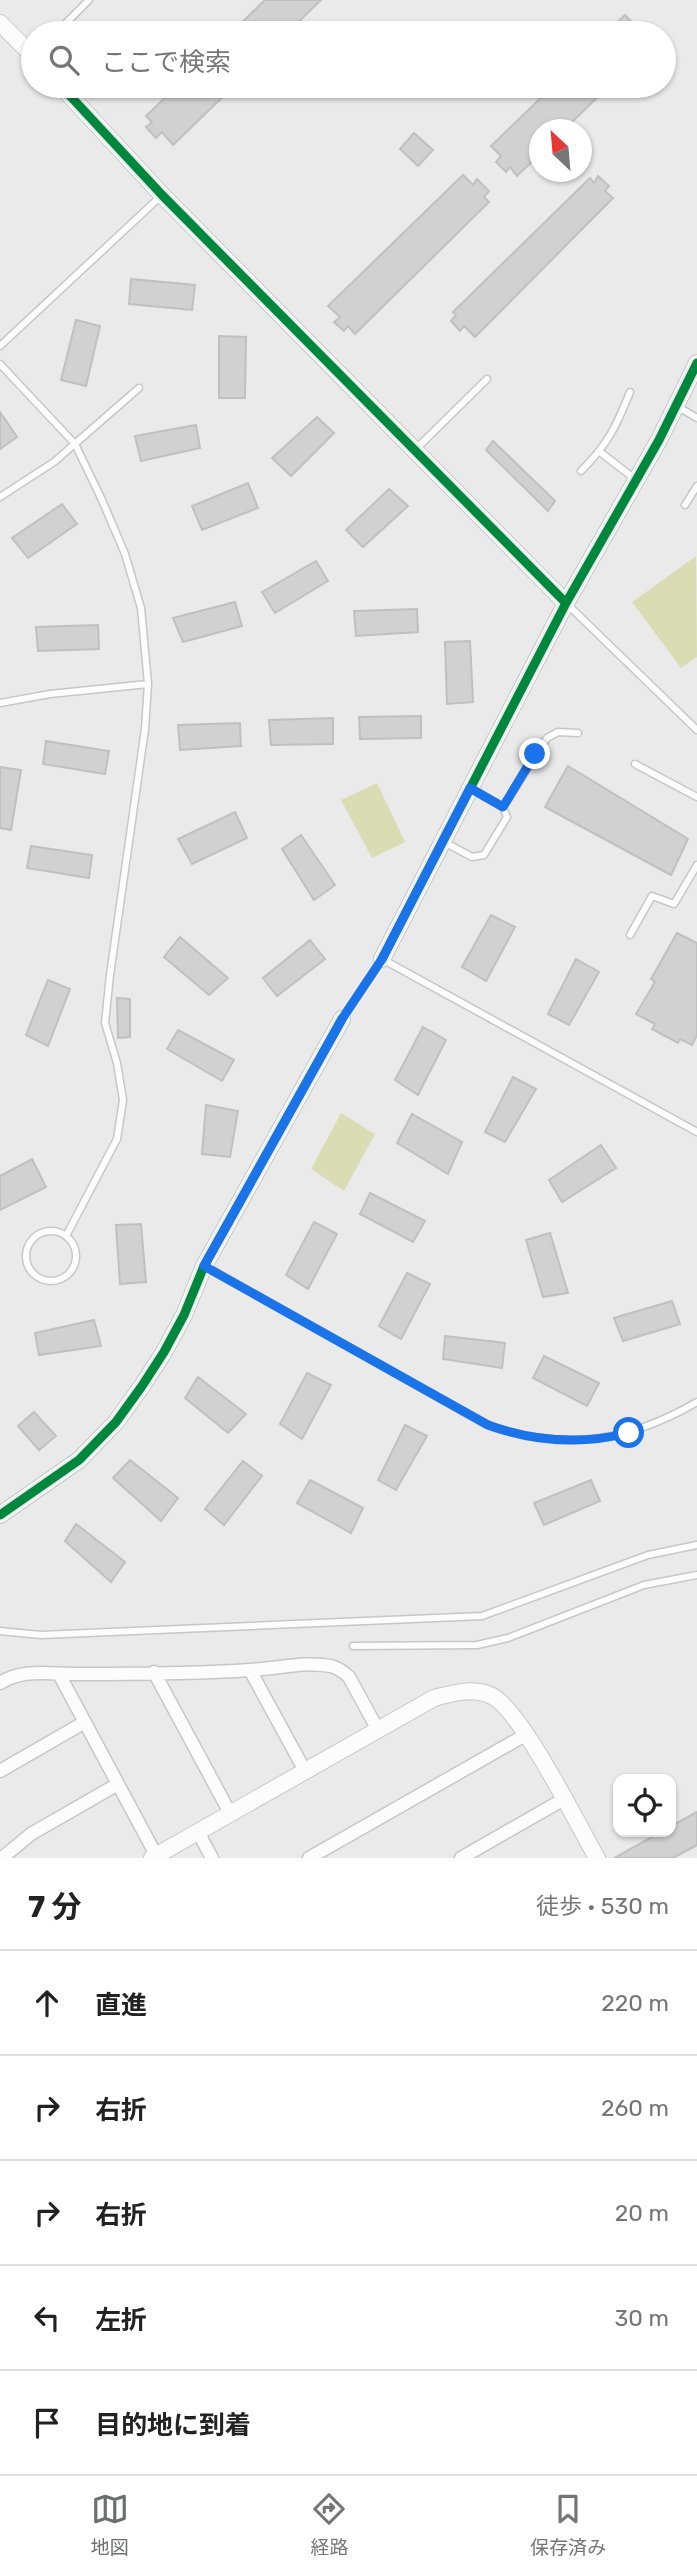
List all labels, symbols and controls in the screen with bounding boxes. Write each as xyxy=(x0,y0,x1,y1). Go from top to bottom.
search box xyxy=(21,21,676,98)
icon: search xyxy=(45,41,83,79)
text: ここで検索 xyxy=(101,47,231,78)
north arrow xyxy=(529,119,592,182)
route end xyxy=(519,738,550,769)
route start xyxy=(613,1417,644,1448)
map controls xyxy=(613,1774,676,1837)
button: locate xyxy=(613,1774,676,1837)
text: 7 分 xyxy=(28,1889,82,1925)
text: 徒歩 · 530 m xyxy=(536,1892,669,1920)
icon: ahead xyxy=(28,1984,66,2022)
text: 220 m xyxy=(601,1989,669,2017)
text: 直進 xyxy=(95,1990,147,2021)
icon: right xyxy=(28,2089,66,2127)
text: 260 m xyxy=(601,2094,669,2122)
text: 右折 xyxy=(95,2095,147,2126)
icon: right xyxy=(28,2194,66,2232)
text: 20 m xyxy=(615,2199,669,2227)
text: 右折 xyxy=(95,2200,147,2231)
icon: left xyxy=(28,2299,66,2337)
text: 30 m xyxy=(614,2304,669,2332)
text: 左折 xyxy=(95,2305,147,2336)
icon: arrive xyxy=(28,2404,66,2442)
text: 目的地に到着 xyxy=(95,2410,251,2441)
tab: 地図 xyxy=(91,2490,129,2559)
tab: 経路 xyxy=(310,2490,348,2559)
tab: 保存済み xyxy=(530,2490,606,2559)

